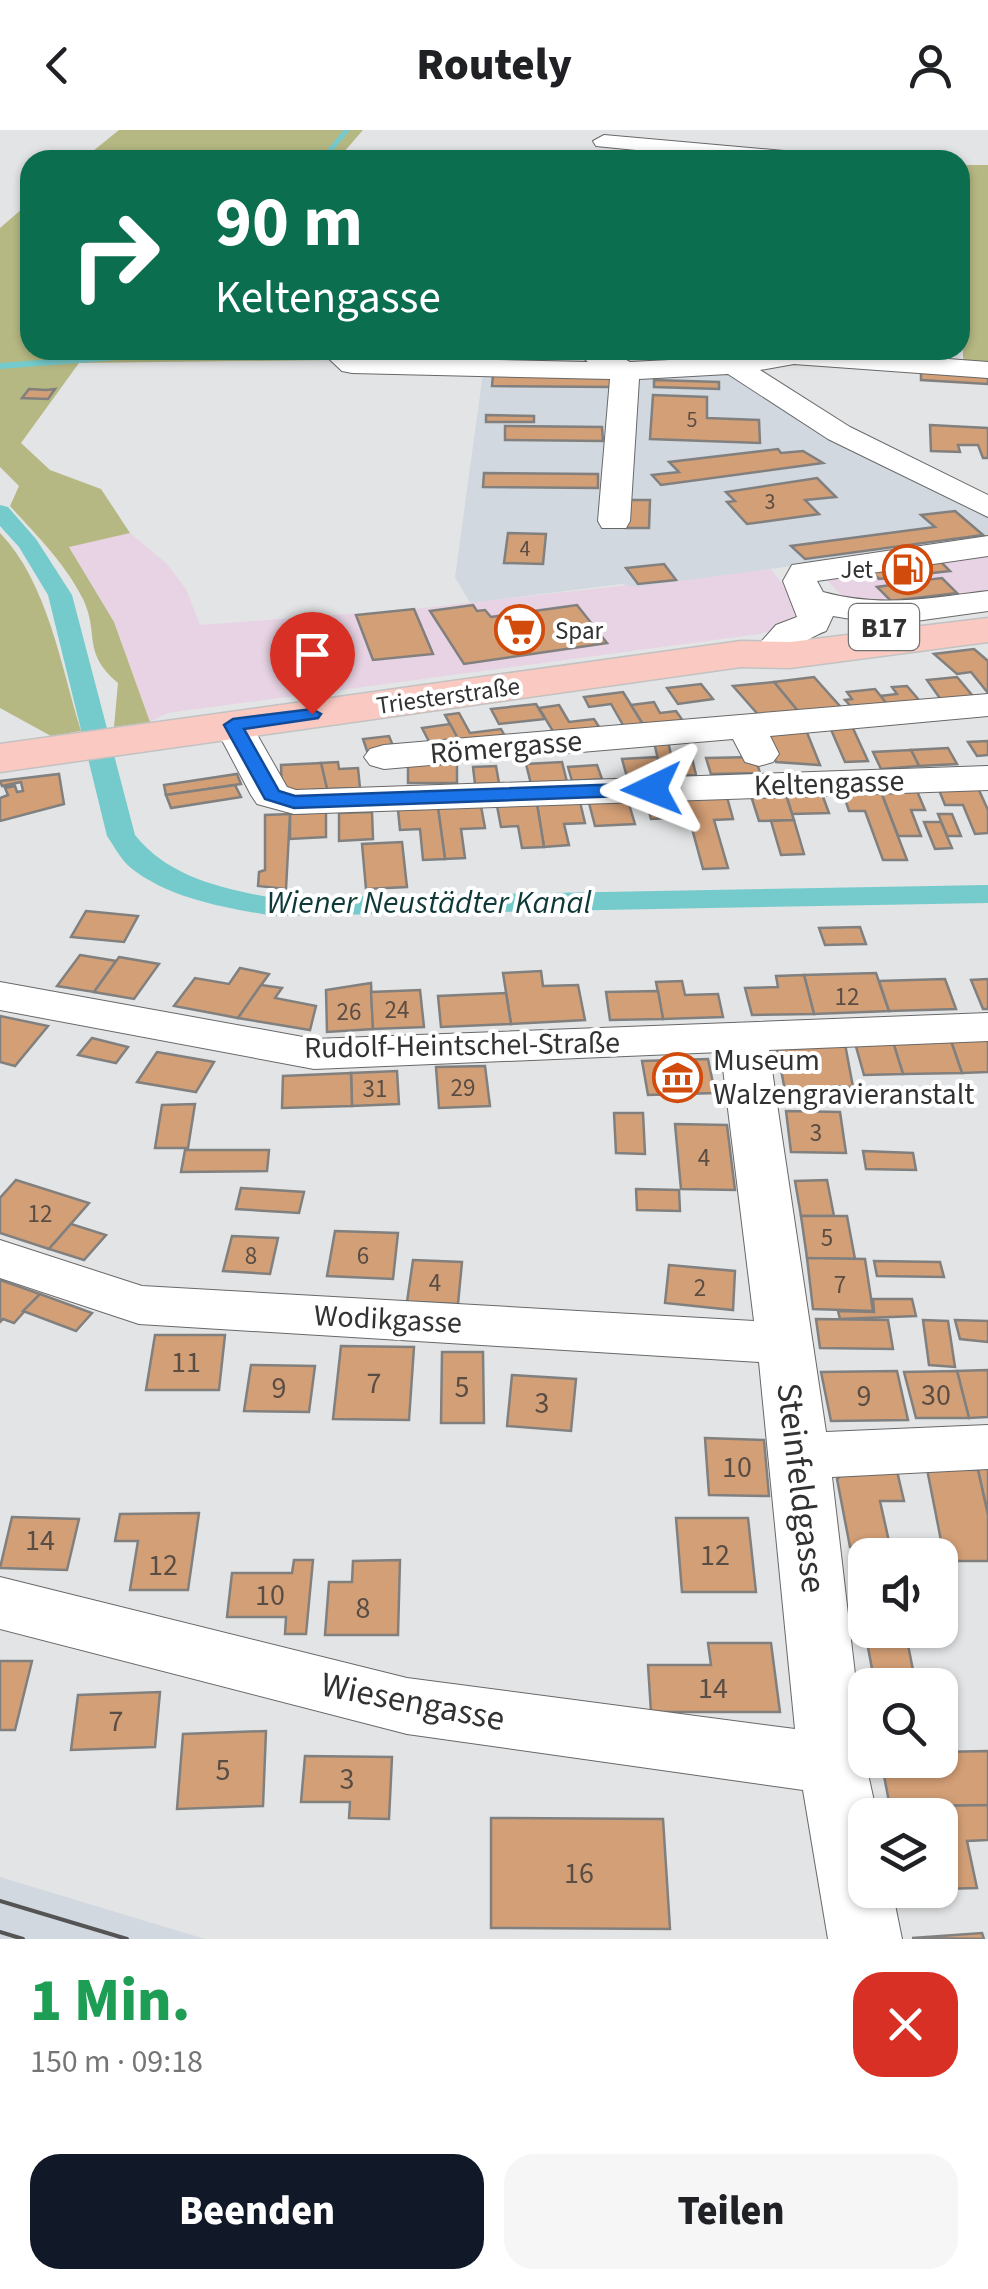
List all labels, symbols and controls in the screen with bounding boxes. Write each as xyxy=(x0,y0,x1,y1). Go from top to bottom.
text: Routely xyxy=(416,33,572,97)
icon: back xyxy=(30,38,85,93)
icon: person xyxy=(903,38,958,93)
text: 90 m xyxy=(215,173,363,273)
icon: right xyxy=(50,190,180,320)
text: Keltengasse xyxy=(215,266,441,330)
house number: 5 xyxy=(687,404,697,436)
house number: 3 xyxy=(765,486,775,518)
house number: 4 xyxy=(520,533,531,565)
fuel station icon: Jet xyxy=(882,543,934,595)
place label: Jet xyxy=(840,552,874,588)
supermarket icon: Spar xyxy=(494,604,546,656)
road number: B17 xyxy=(849,604,919,650)
pin xyxy=(270,612,355,715)
place label: Spar xyxy=(555,613,603,649)
icon: arrive xyxy=(285,627,340,682)
street label: Triesterstraße xyxy=(374,668,522,724)
street label: Römergasse xyxy=(428,719,584,776)
position arrow xyxy=(600,737,704,841)
street label: Keltengasse xyxy=(753,759,905,808)
water label: Wiener Neustädter Kanal xyxy=(267,880,592,926)
house number: 12 xyxy=(835,979,859,1015)
house number: 24 xyxy=(385,992,409,1028)
house number: 26 xyxy=(337,994,361,1030)
street label: Rudolf-Heintschel-Straße xyxy=(304,1021,620,1070)
place label: Museum Walzengravieranstalt xyxy=(713,1039,974,1116)
museum icon: Museum Walzengravieranstalt xyxy=(652,1051,704,1103)
house number: 29 xyxy=(451,1070,475,1106)
house number: 31 xyxy=(363,1071,387,1107)
house number: 3 xyxy=(810,1115,822,1151)
house number: 4 xyxy=(698,1140,710,1176)
house number: 12 xyxy=(28,1196,52,1232)
house number: 5 xyxy=(821,1220,833,1256)
house number: 8 xyxy=(245,1238,257,1274)
house number: 6 xyxy=(357,1238,369,1274)
house number: 4 xyxy=(429,1265,441,1301)
house number: 7 xyxy=(834,1267,846,1303)
house number: 2 xyxy=(694,1270,706,1306)
street label: Wodikgasse xyxy=(313,1294,463,1345)
house number: 11 xyxy=(171,1341,201,1384)
house number: 7 xyxy=(367,1362,381,1405)
house number: 5 xyxy=(455,1366,469,1409)
house number: 9 xyxy=(272,1367,286,1410)
house number: 30 xyxy=(921,1374,951,1417)
house number: 9 xyxy=(857,1375,871,1418)
street label: Steinfeldgasse xyxy=(763,1380,839,1596)
house number: 3 xyxy=(535,1382,549,1425)
house number: 10 xyxy=(722,1446,752,1489)
house number: 14 xyxy=(25,1519,55,1562)
house number: 12 xyxy=(700,1534,730,1577)
map controls xyxy=(848,1538,958,1908)
button: sound xyxy=(848,1538,958,1648)
house number: 12 xyxy=(148,1544,178,1587)
house number: 10 xyxy=(255,1574,285,1617)
house number: 8 xyxy=(356,1587,370,1630)
street label: Wiesengasse xyxy=(317,1660,509,1744)
house number: 14 xyxy=(698,1667,728,1710)
button: search xyxy=(848,1668,958,1778)
house number: 7 xyxy=(109,1700,123,1743)
house number: 5 xyxy=(216,1749,230,1792)
house number: 3 xyxy=(340,1758,354,1801)
button: layers xyxy=(848,1798,958,1908)
house number: 16 xyxy=(564,1852,594,1895)
text: 1 Min. xyxy=(30,1959,190,2044)
button: close xyxy=(853,1972,958,2077)
text: 150 m · 09:18 xyxy=(30,2039,203,2085)
button: Beenden xyxy=(30,2154,484,2269)
button: Teilen xyxy=(504,2154,958,2269)

